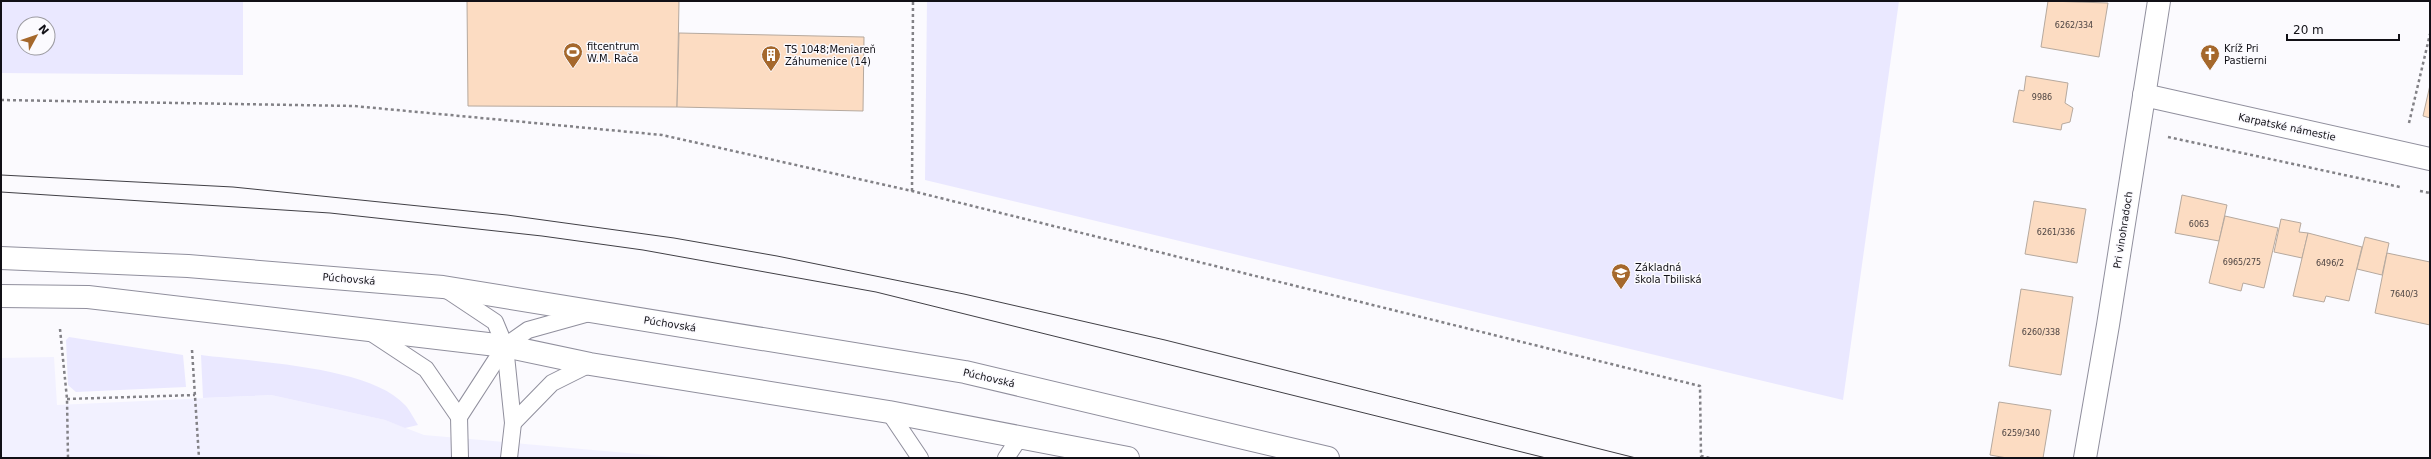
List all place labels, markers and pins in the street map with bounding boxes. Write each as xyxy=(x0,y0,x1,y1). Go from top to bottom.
sports icon: fitcentrum W.M. Rača xyxy=(562,41,584,69)
place label: fitcentrum W.M. Rača xyxy=(587,41,639,64)
church icon: Kríž Pri Pastierni xyxy=(2199,43,2221,71)
place label: Kríž Pri Pastierni xyxy=(2224,43,2267,66)
building icon: TS 1048;Meniareň Záhumenice (14) xyxy=(760,44,782,72)
place label: TS 1048;Meniareň Záhumenice (14) xyxy=(784,44,876,67)
school or university icon: Základná škola Tbiliská xyxy=(1610,262,1632,290)
place label: Základná škola Tbiliská xyxy=(1635,262,1702,285)

